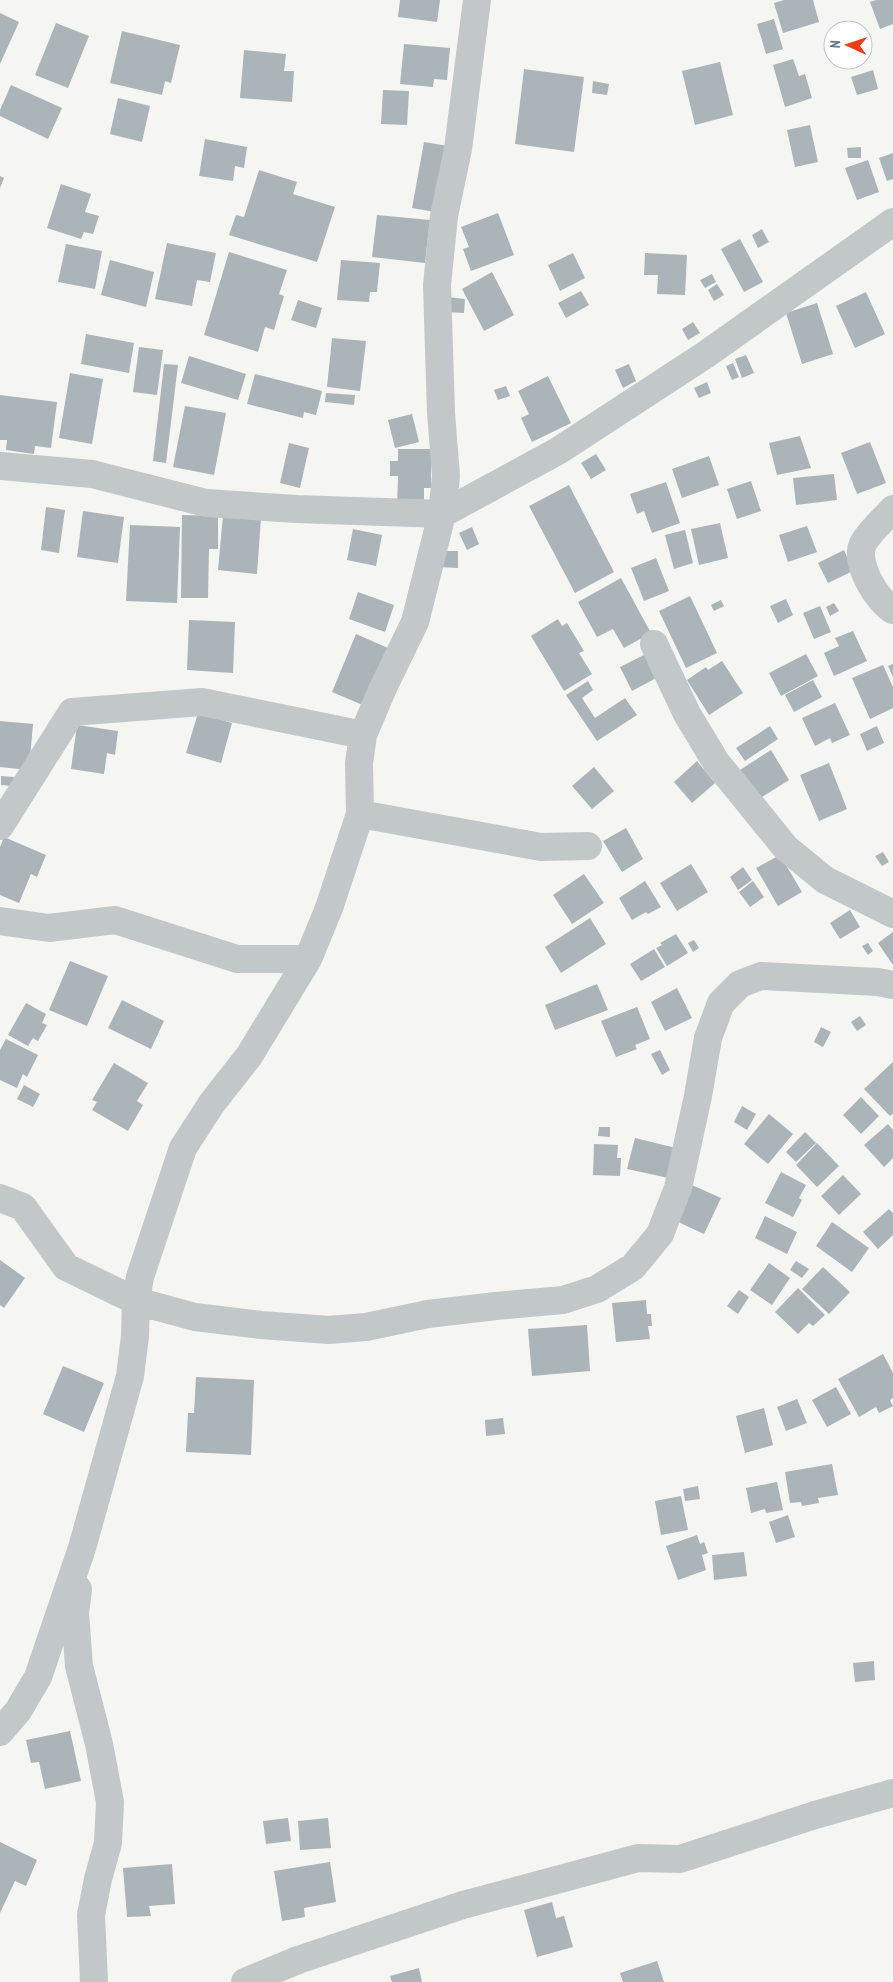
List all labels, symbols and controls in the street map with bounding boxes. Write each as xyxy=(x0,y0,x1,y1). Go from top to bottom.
north arrow xyxy=(823,20,873,70)
text: N xyxy=(826,40,844,49)

